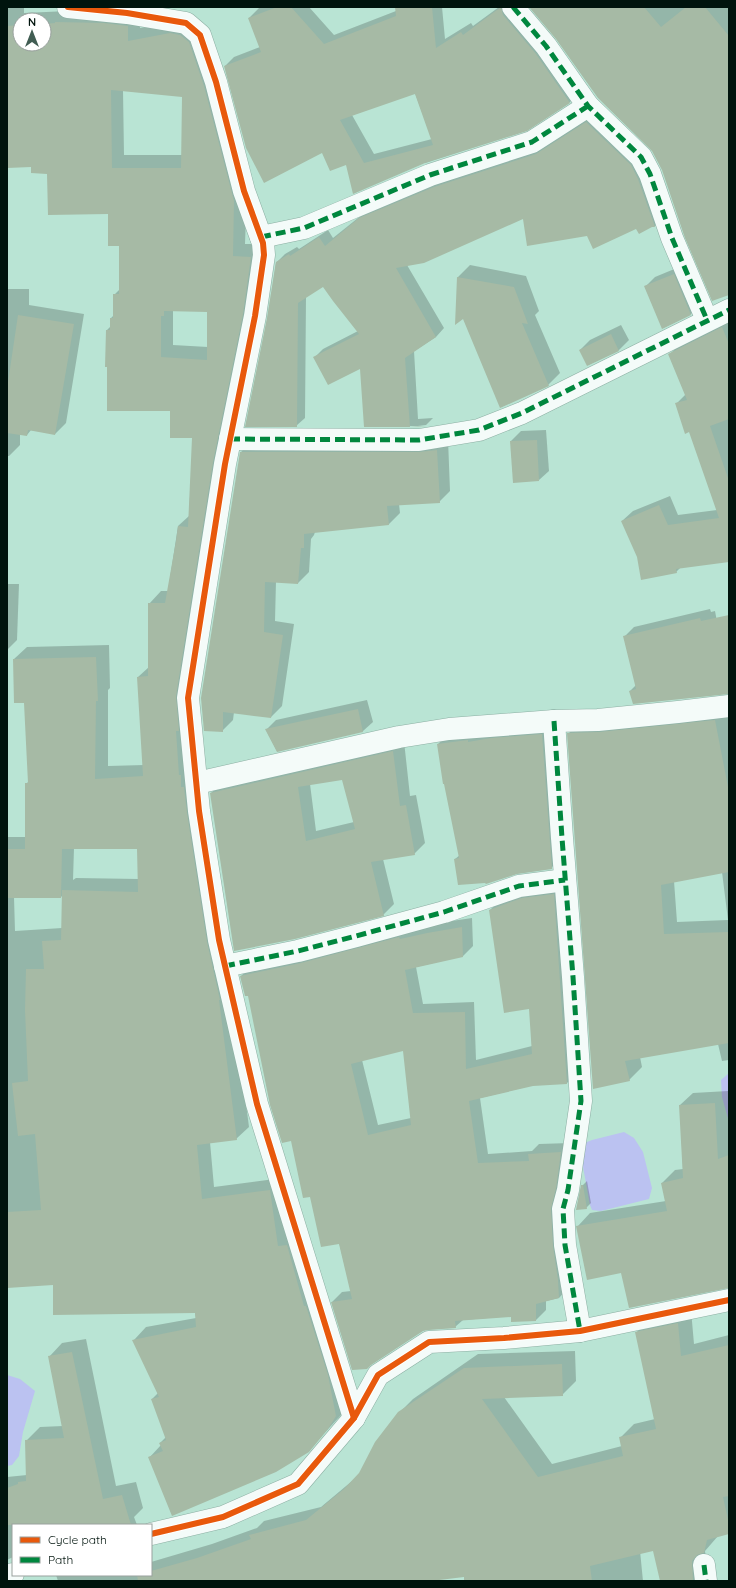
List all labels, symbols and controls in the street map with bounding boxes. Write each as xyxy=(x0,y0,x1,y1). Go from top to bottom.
north arrow xyxy=(12,12,52,52)
text: N xyxy=(28,15,36,29)
legend xyxy=(12,1524,152,1576)
text: Cycle path xyxy=(48,1532,107,1547)
text: Path xyxy=(48,1552,73,1567)

